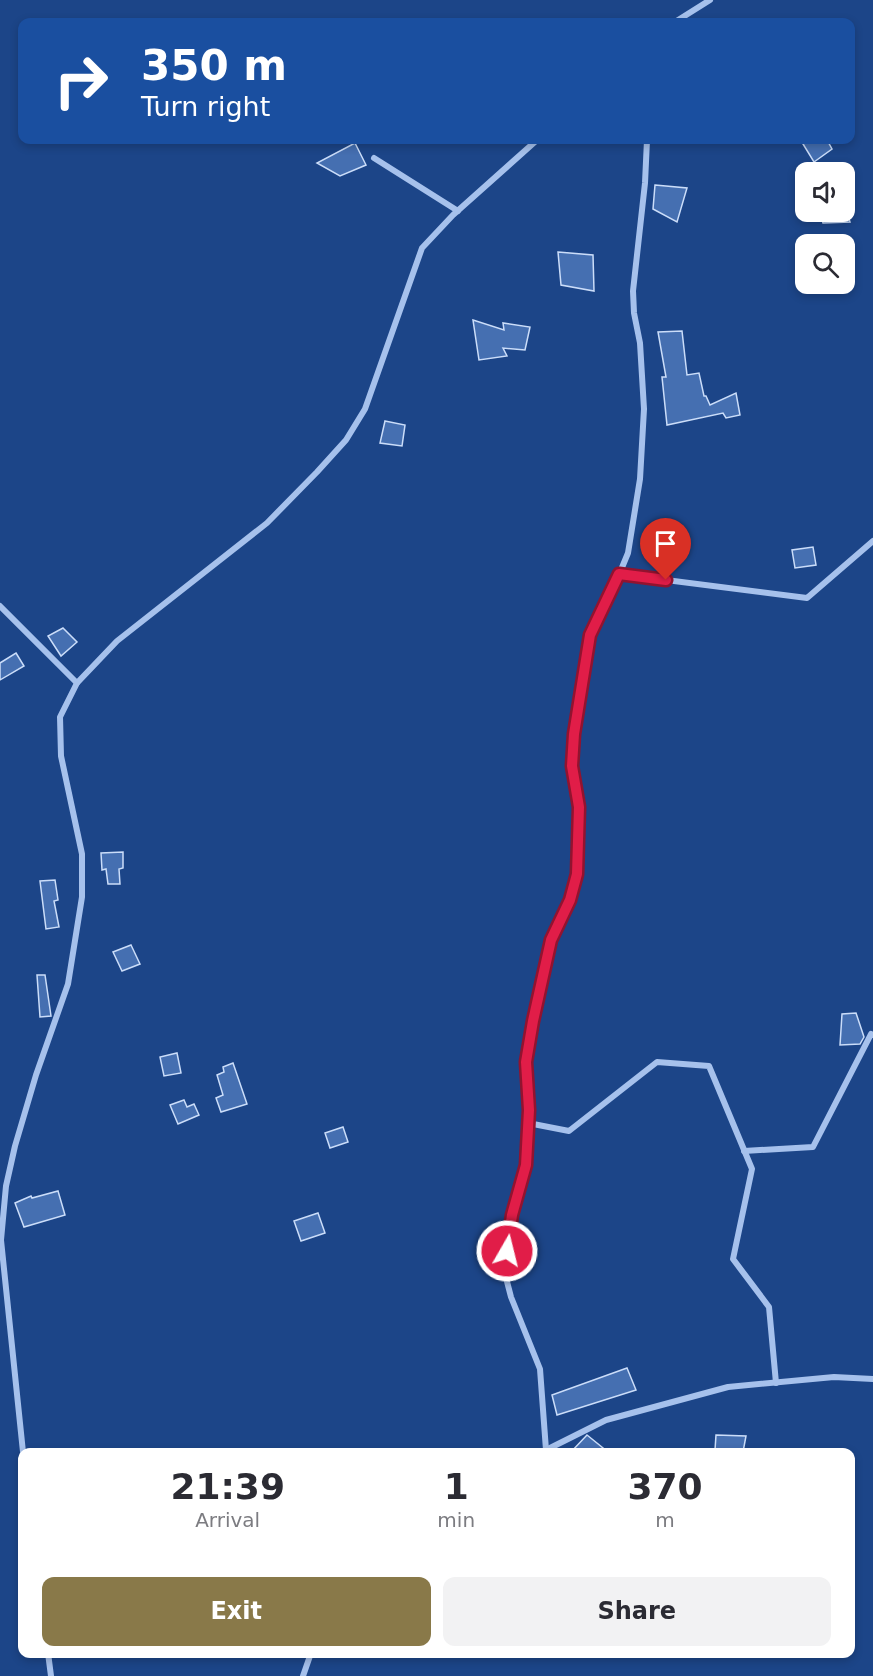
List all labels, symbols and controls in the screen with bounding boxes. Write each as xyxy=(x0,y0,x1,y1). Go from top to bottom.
text: 350 m xyxy=(141,41,287,90)
icon: right xyxy=(42,42,120,120)
text: Turn right xyxy=(141,91,270,122)
map controls xyxy=(795,162,855,294)
button: sound xyxy=(795,162,855,222)
button: search xyxy=(795,234,855,294)
pin xyxy=(640,518,691,580)
icon: arrive xyxy=(649,527,682,560)
position arrow xyxy=(475,1219,539,1283)
text: 21:39 xyxy=(170,1466,285,1507)
text: 1 xyxy=(444,1466,469,1507)
text: 370 xyxy=(627,1466,703,1507)
text: Arrival xyxy=(195,1508,260,1532)
text: min xyxy=(437,1508,475,1532)
text: m xyxy=(655,1508,675,1532)
button: Exit xyxy=(42,1577,431,1646)
button: Share xyxy=(443,1577,831,1646)

